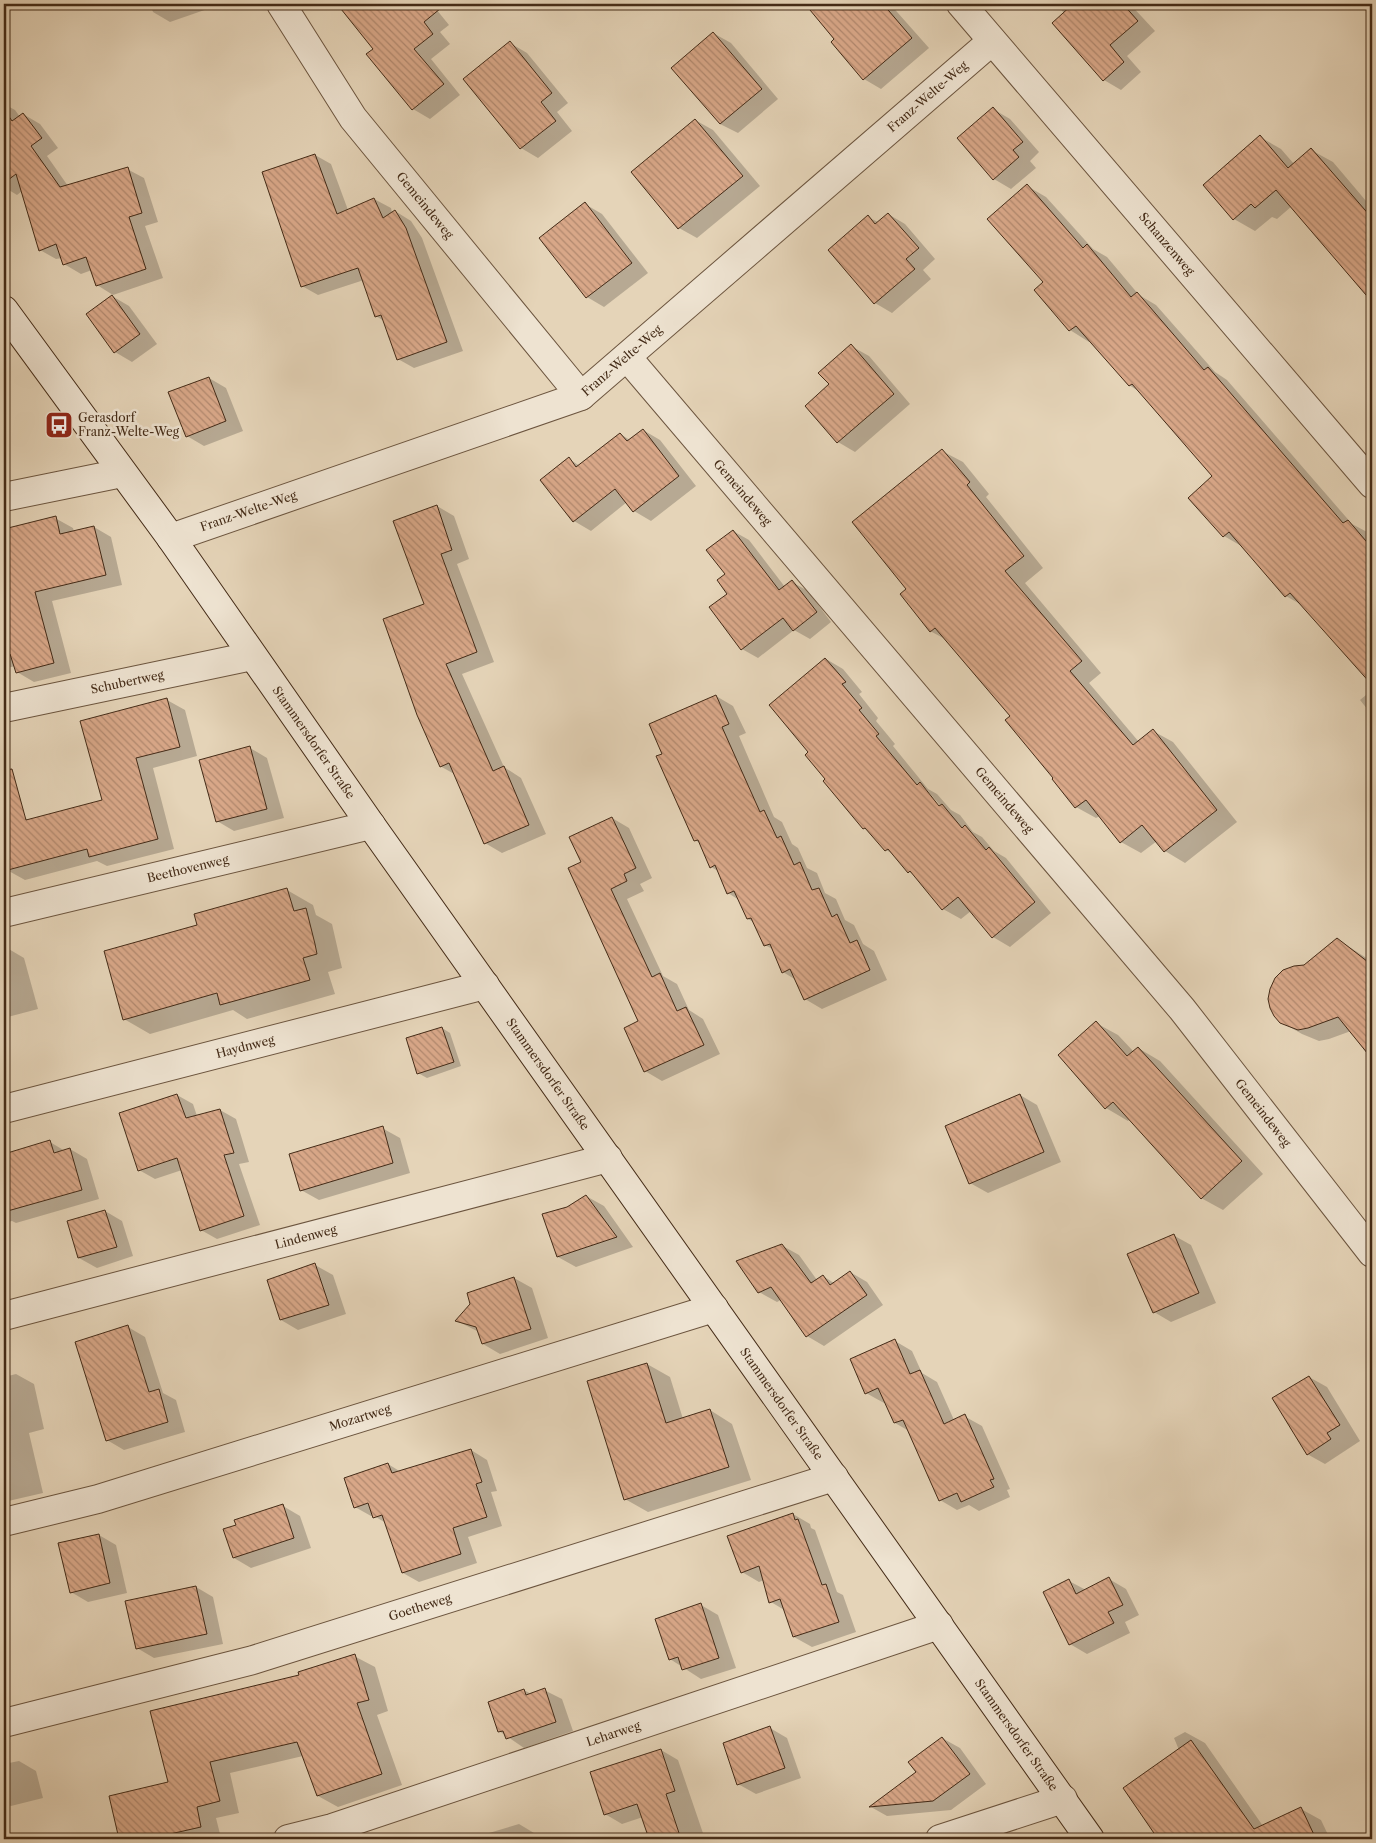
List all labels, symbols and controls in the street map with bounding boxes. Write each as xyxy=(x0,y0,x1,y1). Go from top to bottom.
street label: Franz-Welte-Weg xyxy=(884,57,971,135)
street label: Gemeindeweg xyxy=(393,169,457,242)
street label: Schanzenweg xyxy=(1136,209,1198,279)
street label: Franz-Welte-Weg xyxy=(578,321,665,399)
bus stop icon: Gerasdorf Franz-Welte-Weg xyxy=(44,410,74,440)
place label: Gerasdorf Franz-Welte-Weg xyxy=(78,410,180,439)
street label: Gemeindeweg xyxy=(710,456,775,529)
street label: Franz-Welte-Weg xyxy=(198,487,299,534)
street label: Schubertweg xyxy=(89,667,166,697)
street label: Stammersdorfer Straße xyxy=(270,683,359,802)
street label: Gemeindeweg xyxy=(972,764,1037,836)
street label: Beethovenweg xyxy=(145,851,231,885)
street label: Stammersdorfer Straße xyxy=(503,1015,593,1133)
street label: Haydnweg xyxy=(214,1031,276,1061)
street label: Gemeindeweg xyxy=(1232,1076,1295,1150)
street label: Lindenweg xyxy=(273,1221,339,1252)
street label: Stammersdorfer Straße xyxy=(737,1345,827,1463)
street label: Mozartweg xyxy=(327,1401,393,1434)
street label: Goetheweg xyxy=(387,1590,454,1624)
street label: Stammersdorfer Straße xyxy=(972,1676,1062,1794)
street label: Leharweg xyxy=(584,1717,643,1749)

